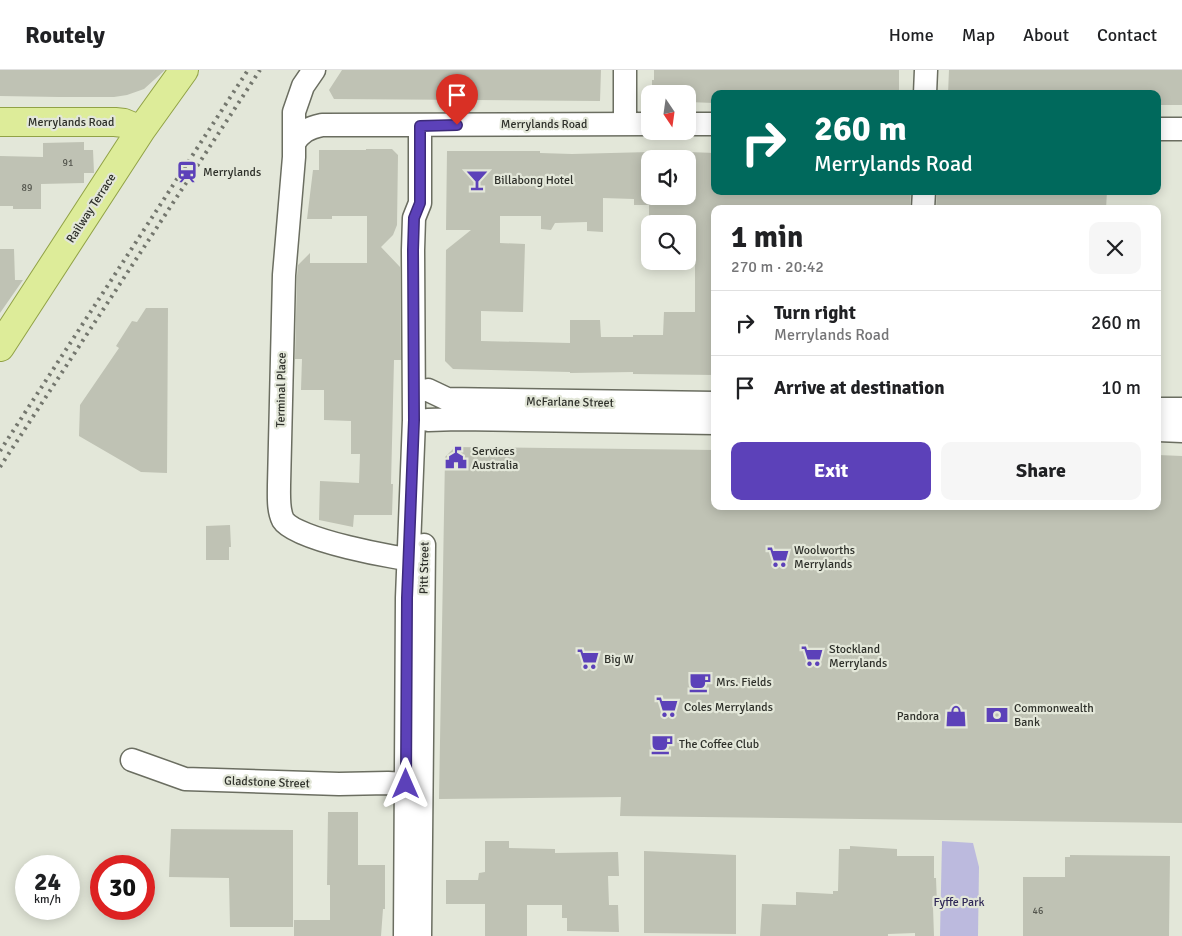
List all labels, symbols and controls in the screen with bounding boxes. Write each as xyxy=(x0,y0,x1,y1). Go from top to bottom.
text: Routely xyxy=(25,20,105,50)
text: Home xyxy=(889,24,934,46)
text: Map xyxy=(962,24,995,46)
text: About xyxy=(1023,24,1069,46)
text: Contact xyxy=(1097,24,1157,46)
pin xyxy=(436,74,478,125)
icon: arrive xyxy=(443,81,471,109)
north arrow xyxy=(641,85,696,140)
map controls xyxy=(641,85,696,270)
text: 260 m xyxy=(814,107,907,150)
icon: right xyxy=(731,110,796,175)
street label: Merrylands Road xyxy=(28,115,114,130)
street label: Merrylands Road xyxy=(501,117,587,132)
button: sound xyxy=(641,150,696,205)
text: Merrylands Road xyxy=(814,150,973,177)
house number: 91 xyxy=(63,157,73,169)
station icon: Merrylands xyxy=(174,159,200,185)
place label: Merrylands xyxy=(203,165,261,180)
bar icon: Billabong Hotel xyxy=(464,167,490,193)
street label: Railway Terrace xyxy=(63,171,119,246)
place label: Billabong Hotel xyxy=(494,173,574,188)
house number: 89 xyxy=(22,182,32,194)
button: search xyxy=(641,215,696,270)
text: 1 min xyxy=(731,219,803,256)
button: close xyxy=(1089,222,1141,274)
text: 270 m · 20:42 xyxy=(731,257,824,277)
text: Turn right xyxy=(774,301,856,325)
icon: right xyxy=(731,309,759,337)
text: 260 m xyxy=(1091,311,1141,335)
text: Merrylands Road xyxy=(774,325,889,345)
street label: Terminal Place xyxy=(273,352,290,428)
icon: arrive xyxy=(731,374,759,402)
text: Arrive at destination xyxy=(774,376,945,400)
text: 10 m xyxy=(1101,376,1141,400)
street label: McFarlane Street xyxy=(526,394,614,411)
button: Exit xyxy=(731,442,931,500)
button: Share xyxy=(941,442,1141,500)
place label: Services Australia xyxy=(472,444,518,473)
public building icon: Services Australia xyxy=(443,445,469,471)
street label: Pitt Street xyxy=(417,542,432,594)
place label: Woolworths Merrylands xyxy=(794,543,855,572)
supermarket icon: Woolworths Merrylands xyxy=(765,544,791,570)
place label: Stockland Merrylands xyxy=(829,642,887,671)
supermarket icon: Stockland Merrylands xyxy=(799,643,825,669)
supermarket icon: Big W xyxy=(575,646,601,672)
place label: Big W xyxy=(604,652,634,667)
cafe icon: Mrs. Fields xyxy=(687,669,713,695)
place label: Mrs. Fields xyxy=(716,675,772,690)
supermarket icon: Coles Merrylands xyxy=(654,694,680,720)
place label: Coles Merrylands xyxy=(684,700,773,715)
place label: Commonwealth Bank xyxy=(1014,701,1094,730)
bank icon: Commonwealth Bank xyxy=(984,702,1010,728)
shop icon: Pandora xyxy=(943,703,969,729)
place label: Pandora xyxy=(897,709,939,724)
cafe icon: The Coffee Club xyxy=(649,731,675,757)
place label: The Coffee Club xyxy=(679,737,759,752)
position arrow xyxy=(379,757,431,809)
street label: Gladstone Street xyxy=(224,774,310,791)
speed limit sign: 30 xyxy=(90,855,155,920)
text: 24 xyxy=(34,866,61,897)
text: km/h xyxy=(34,892,61,907)
park label: Fyffe Park xyxy=(933,895,985,910)
house number: 46 xyxy=(1033,905,1043,917)

